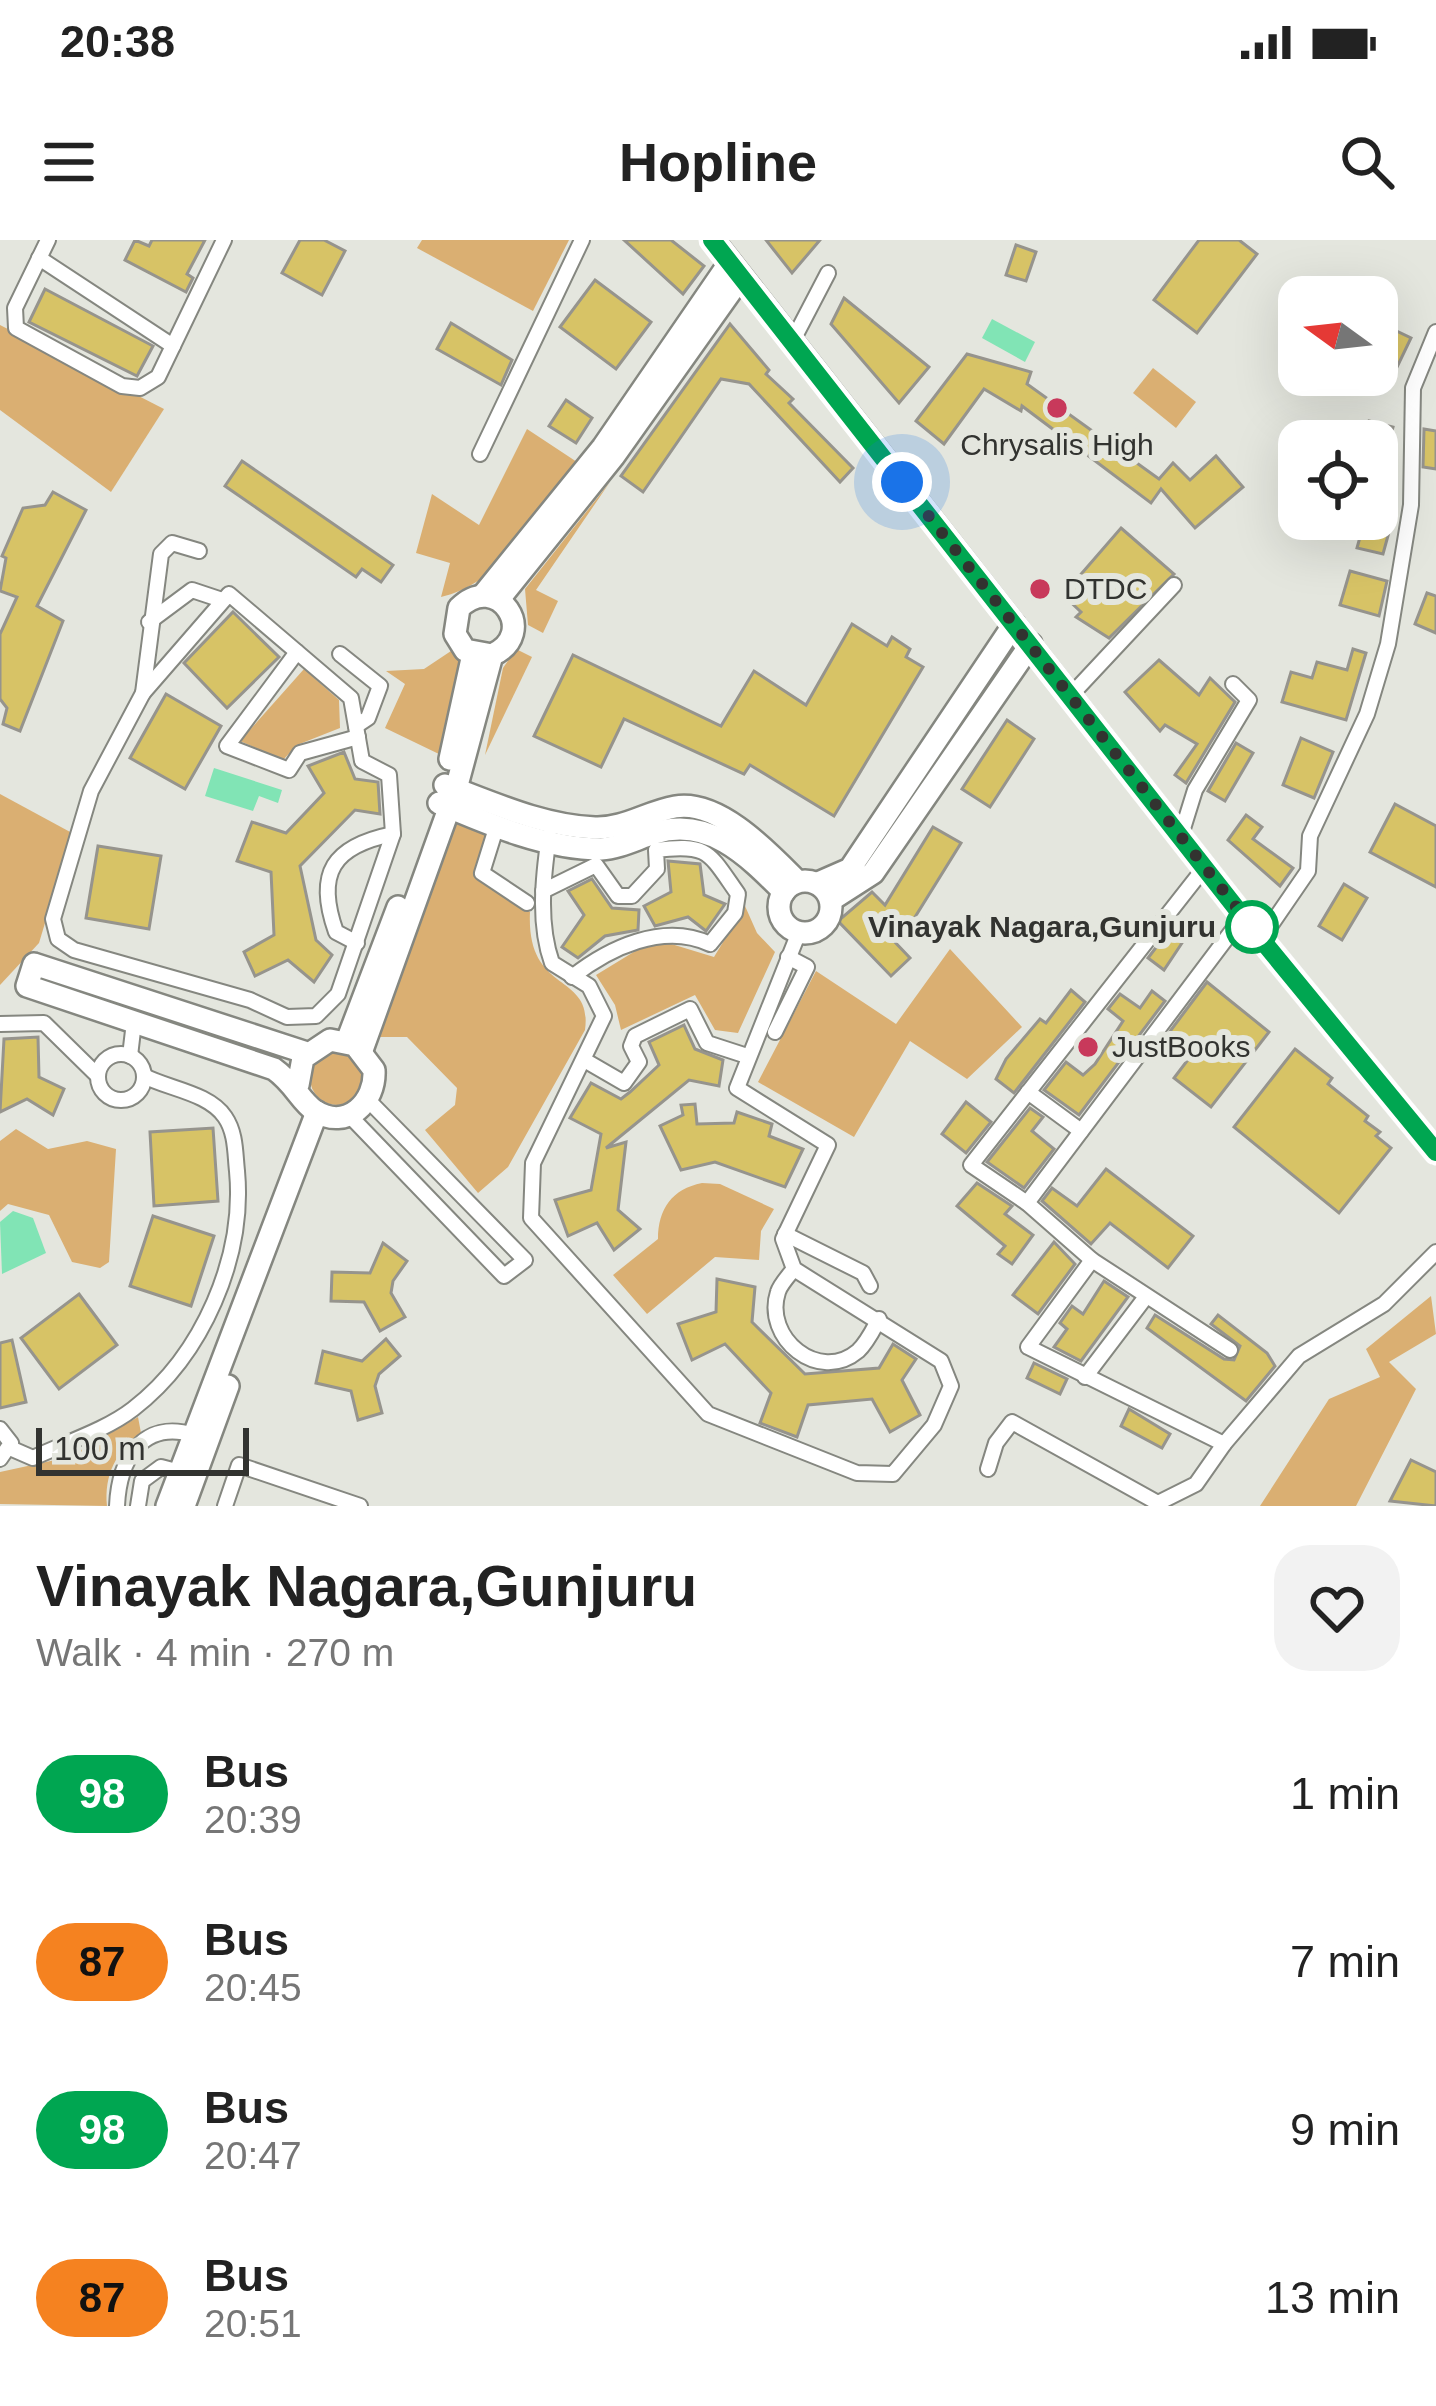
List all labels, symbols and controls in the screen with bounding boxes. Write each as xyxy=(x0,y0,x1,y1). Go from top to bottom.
text: 20:38 xyxy=(60,16,175,67)
icon: menu xyxy=(36,129,102,195)
icon: search xyxy=(1334,129,1400,195)
text: Hopline xyxy=(619,132,817,192)
north arrow xyxy=(1278,276,1398,396)
map controls xyxy=(1278,276,1398,540)
marker: Chrysalis High xyxy=(1044,395,1070,421)
button: locate xyxy=(1278,420,1398,540)
place label: Chrysalis High xyxy=(960,428,1154,461)
your location xyxy=(872,452,932,512)
place label: DTDC xyxy=(1064,572,1147,605)
marker: DTDC xyxy=(1027,576,1053,602)
marker: Vinayak Nagara,Gunjuru xyxy=(1227,902,1277,952)
place label: Vinayak Nagara,Gunjuru xyxy=(868,910,1216,943)
place label: JustBooks xyxy=(1112,1030,1250,1063)
marker: JustBooks xyxy=(1075,1034,1101,1060)
scale bar xyxy=(36,1422,249,1475)
text: 100 m xyxy=(54,1430,146,1467)
button: heart xyxy=(1274,1545,1400,1671)
text: Vinayak Nagara,Gunjuru xyxy=(36,1554,697,1618)
text: Walk · 4 min · 270 m xyxy=(36,1631,394,1674)
text: Bus xyxy=(204,1746,289,1797)
text: 1 min xyxy=(1290,1768,1400,1819)
text: 98 xyxy=(79,1770,125,1817)
text: 20:39 xyxy=(204,1798,302,1841)
text: Bus xyxy=(204,1914,289,1965)
text: 7 min xyxy=(1290,1936,1400,1987)
text: 87 xyxy=(79,1938,125,1985)
text: 20:45 xyxy=(204,1966,302,2009)
text: Bus xyxy=(204,2082,289,2133)
text: 9 min xyxy=(1290,2104,1400,2155)
text: 98 xyxy=(79,2106,125,2153)
text: 20:47 xyxy=(204,2134,302,2177)
text: Bus xyxy=(204,2250,289,2301)
text: 13 min xyxy=(1265,2272,1400,2323)
text: 87 xyxy=(79,2274,125,2321)
text: 20:51 xyxy=(204,2302,302,2345)

